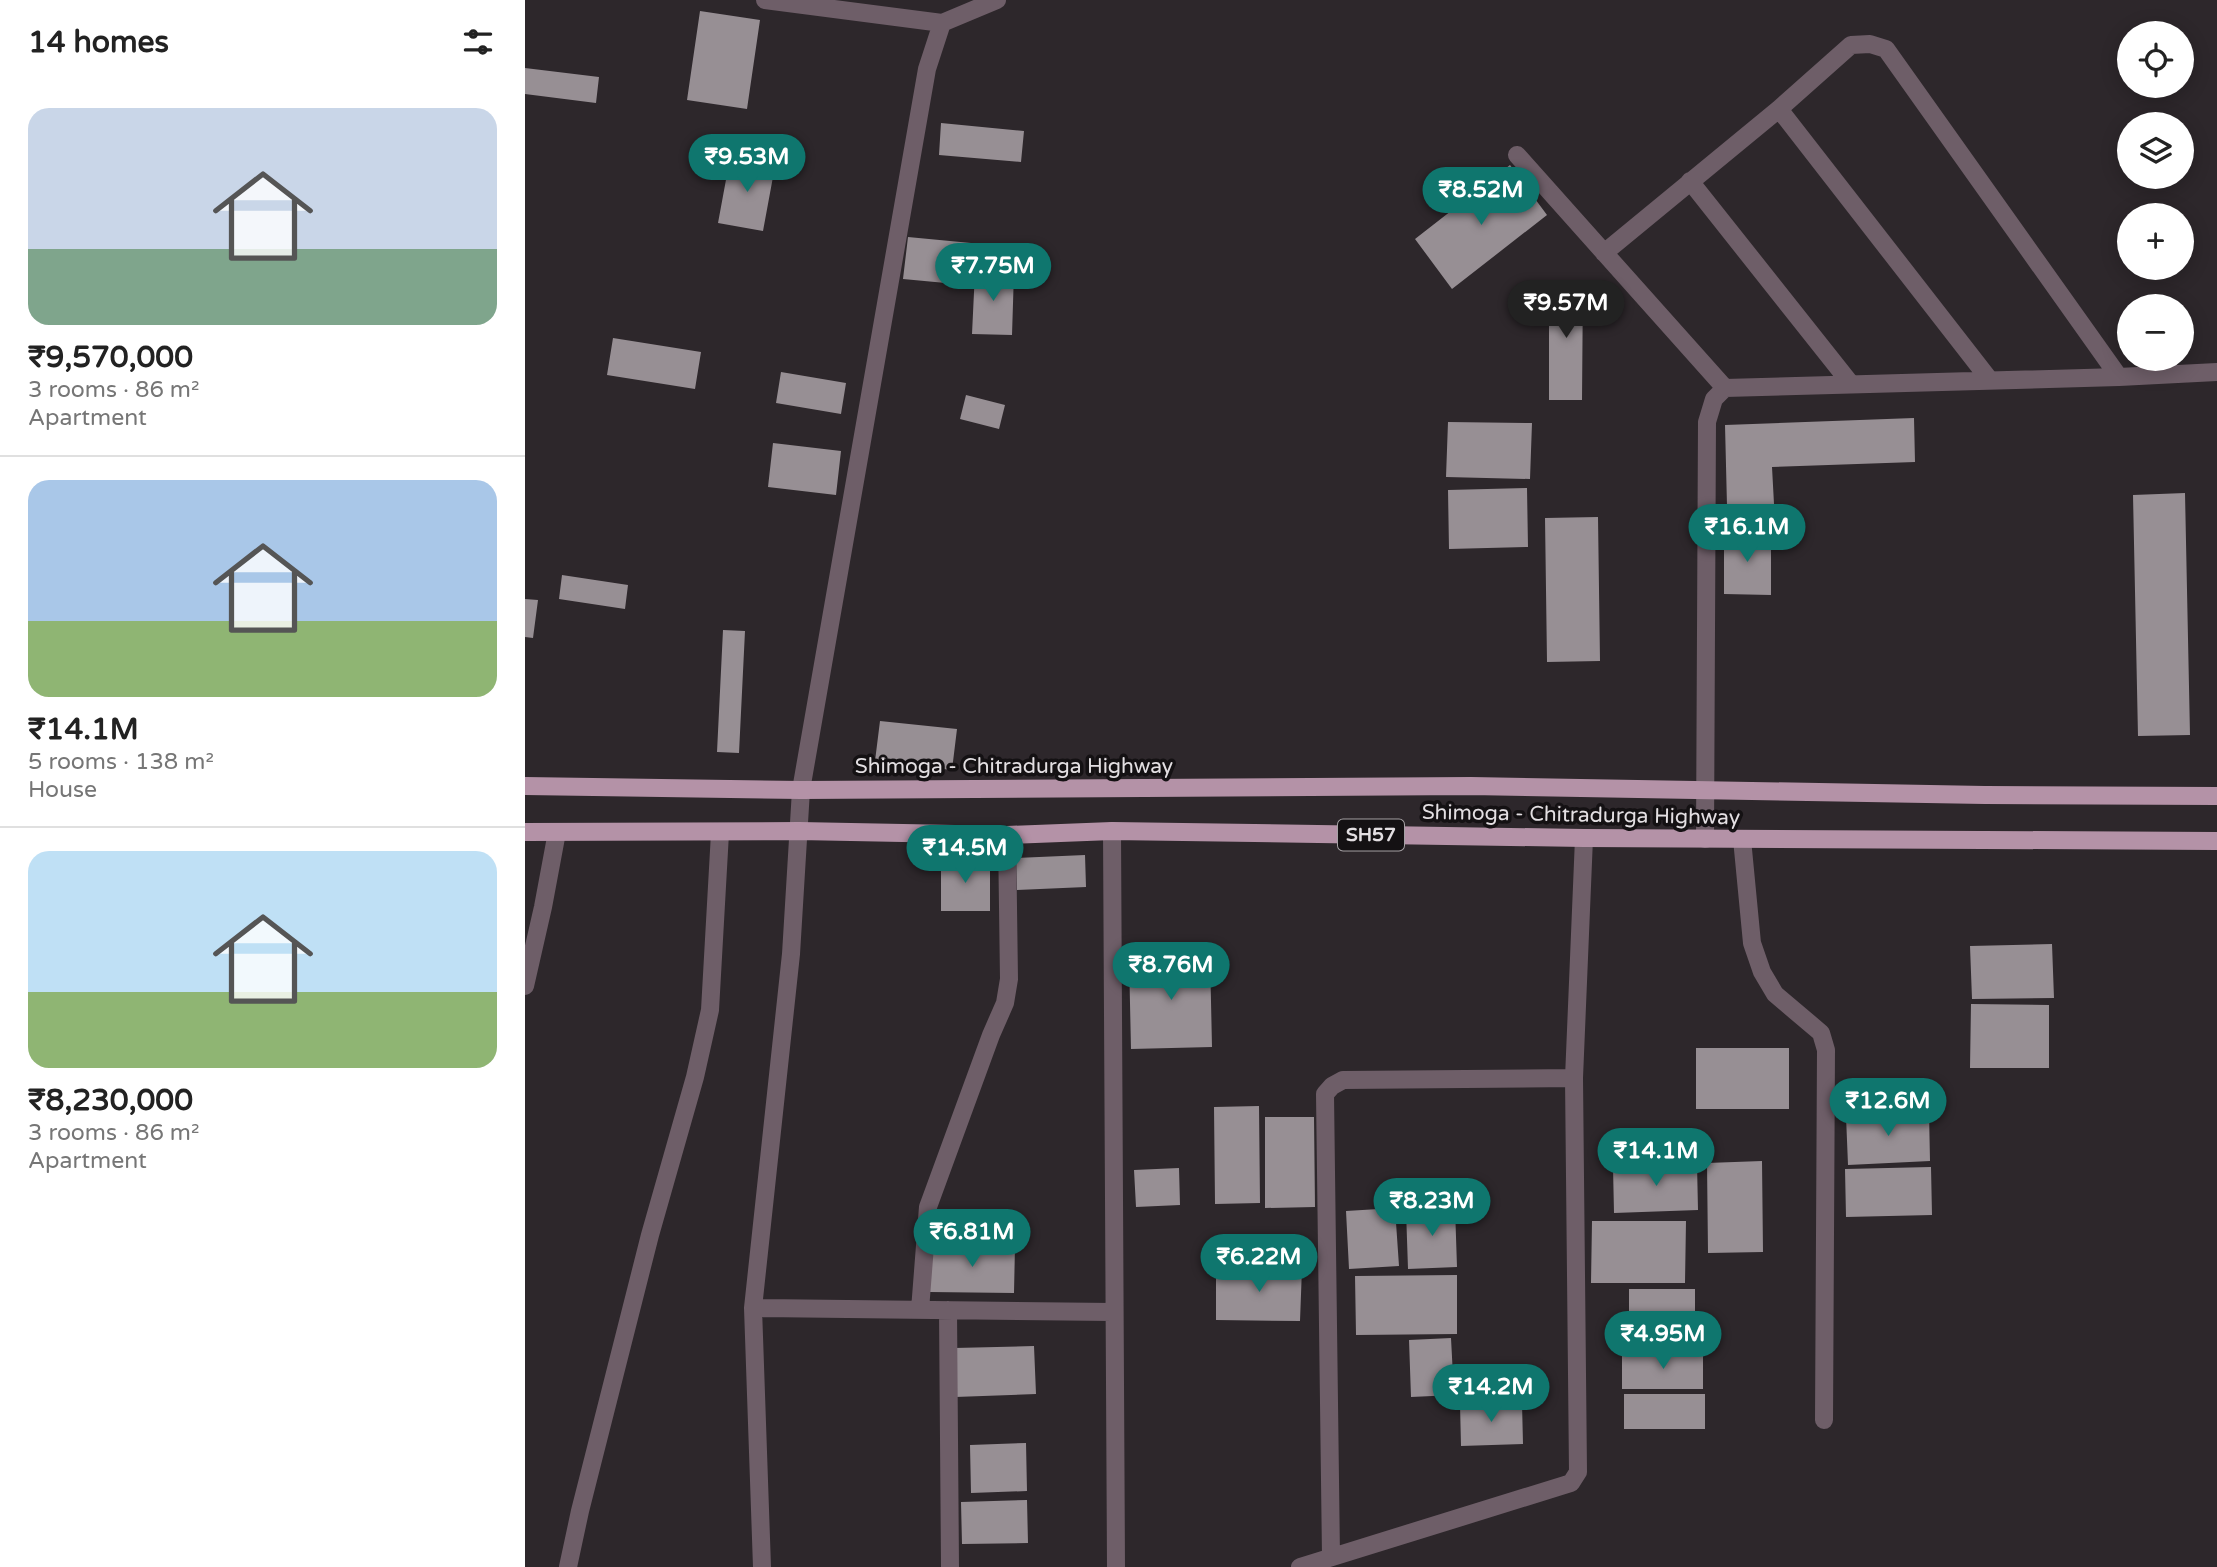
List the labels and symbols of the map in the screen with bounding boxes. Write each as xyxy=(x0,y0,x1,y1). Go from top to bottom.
pin: ₹9.53M xyxy=(690,134,804,194)
pin: ₹8.52M xyxy=(1424,168,1538,227)
pin: ₹7.75M xyxy=(936,244,1050,303)
pin: ₹9.57M xyxy=(1509,280,1623,340)
pin: ₹16.1M xyxy=(1690,504,1804,564)
street label: Shimoga - Chitradurga Highway xyxy=(855,754,1173,779)
street label: Shimoga - Chitradurga Highway xyxy=(1422,800,1740,830)
road number: SH57 xyxy=(1338,820,1404,850)
pin: ₹14.5M xyxy=(908,826,1022,885)
pin: ₹8.76M xyxy=(1114,942,1228,1002)
pin: ₹12.6M xyxy=(1831,1078,1945,1138)
pin: ₹14.1M xyxy=(1599,1128,1713,1188)
pin: ₹8.23M xyxy=(1375,1178,1489,1238)
pin: ₹6.81M xyxy=(915,1210,1029,1269)
pin: ₹6.22M xyxy=(1202,1234,1316,1294)
pin: ₹4.95M xyxy=(1606,1312,1720,1371)
pin: ₹14.2M xyxy=(1434,1364,1548,1424)

